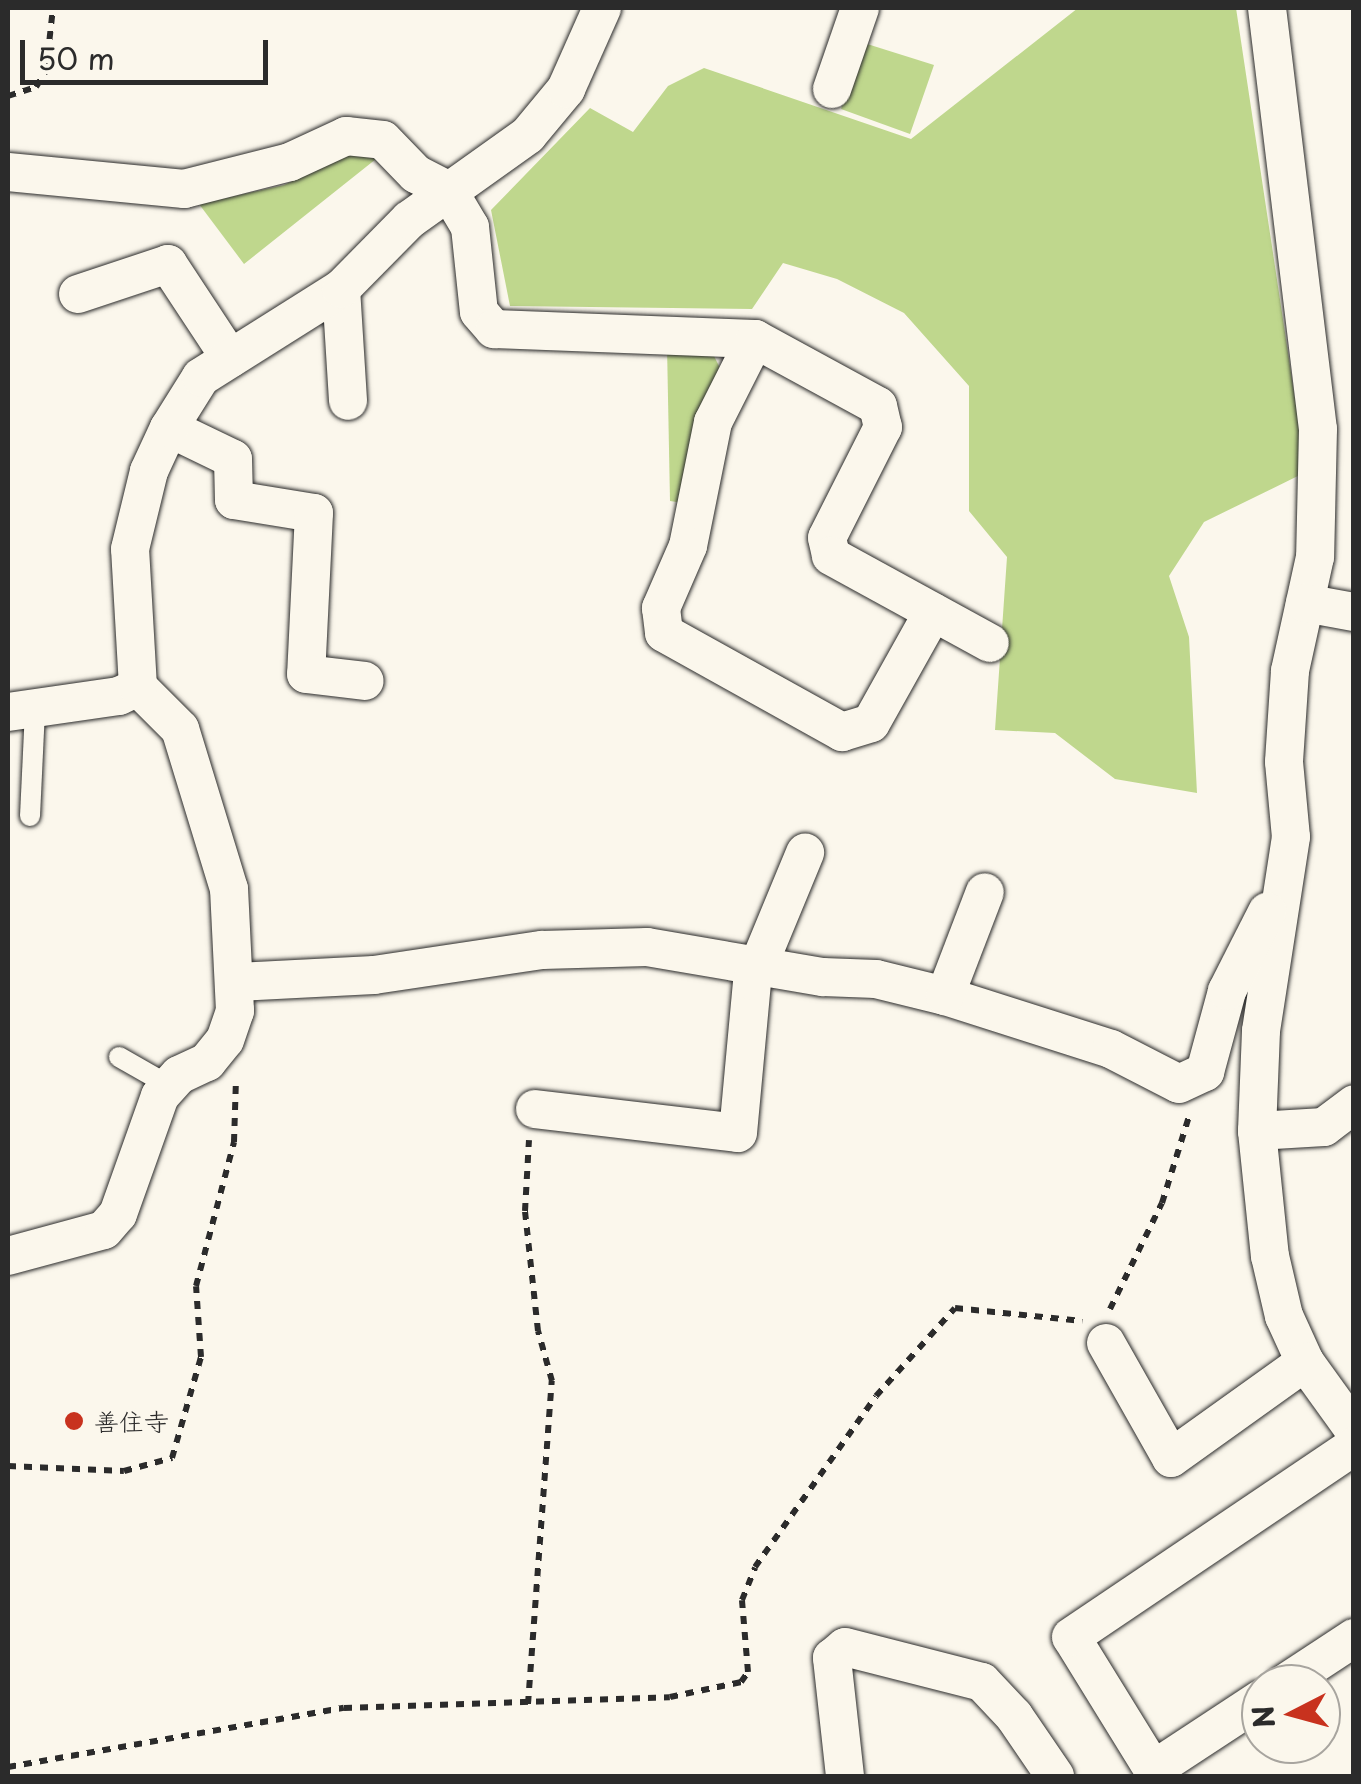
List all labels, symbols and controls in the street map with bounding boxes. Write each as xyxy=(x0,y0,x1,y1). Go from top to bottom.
scale bar xyxy=(25,20,272,82)
text: 50 m xyxy=(37,35,115,80)
place label: 善住寺 xyxy=(94,1406,169,1436)
marker: 善住寺 xyxy=(63,1410,85,1432)
north arrow xyxy=(1241,1664,1341,1764)
text: N xyxy=(1240,1704,1285,1730)

